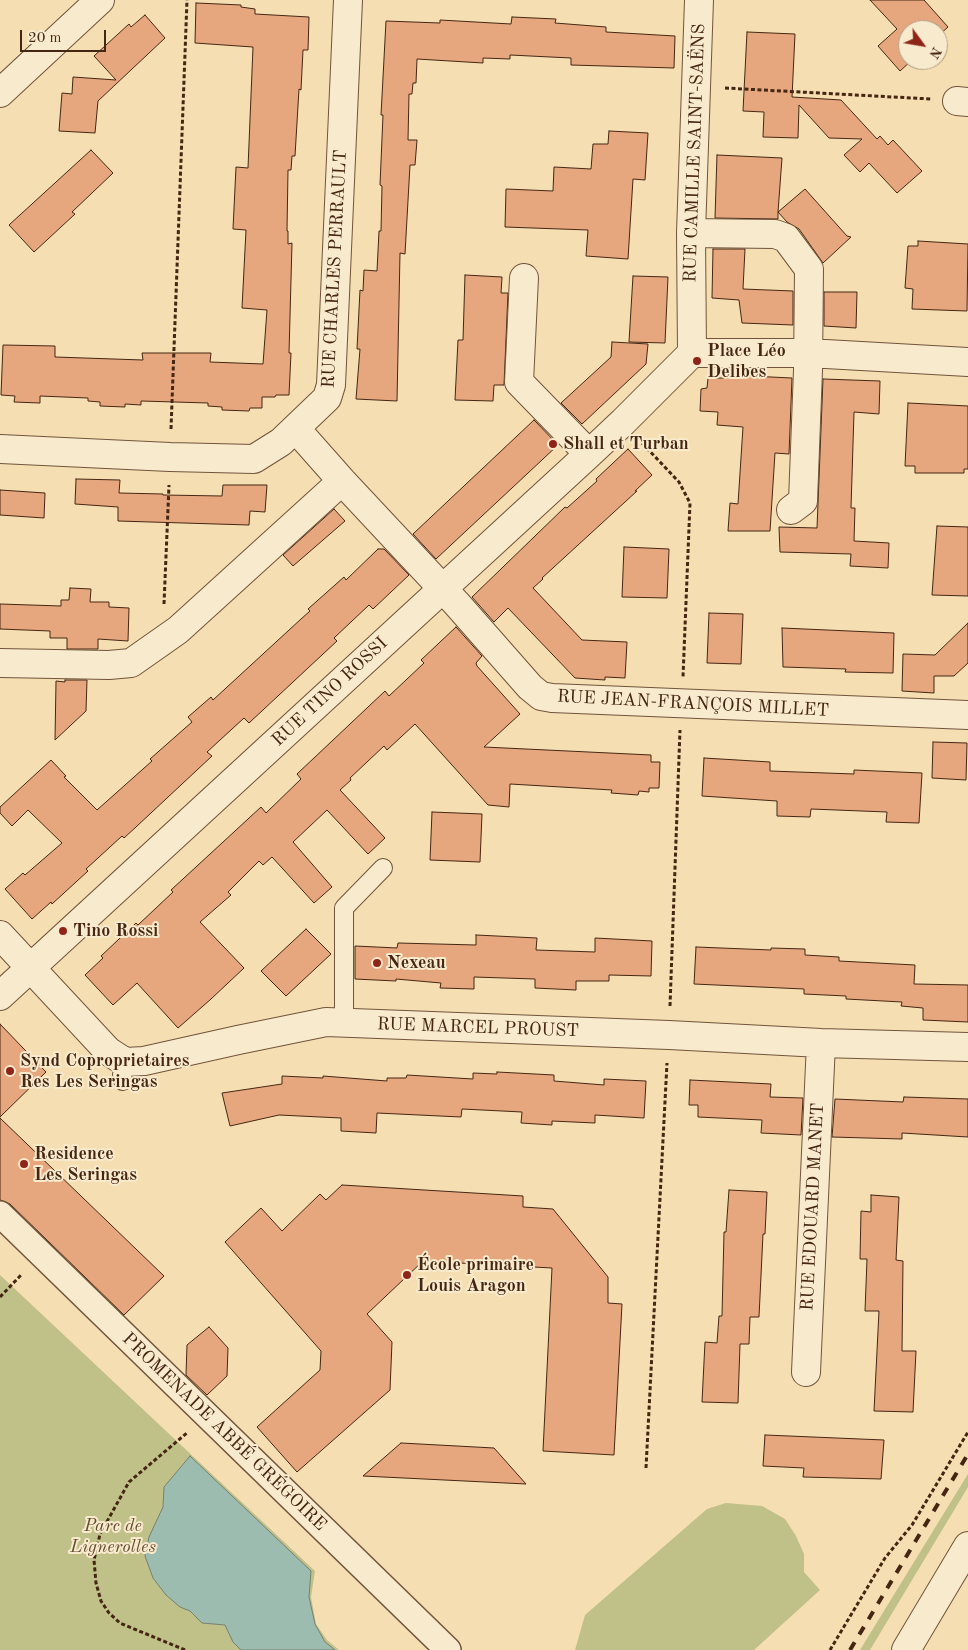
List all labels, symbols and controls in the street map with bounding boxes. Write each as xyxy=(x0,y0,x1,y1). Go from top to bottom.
scale bar xyxy=(22,20,109,52)
north arrow xyxy=(898,20,948,70)
street label: RUE CAMILLE SAINT-SAËNS xyxy=(680,23,710,283)
text: 20 m xyxy=(28,31,62,46)
text: N xyxy=(926,44,944,61)
street label: RUE CHARLES PERRAULT xyxy=(318,149,352,389)
place label: Place Léo Delibes xyxy=(707,340,786,382)
marker: Place Léo Delibes xyxy=(691,355,703,367)
place label: Shall et Turban xyxy=(563,433,689,455)
marker: Shall et Turban xyxy=(547,438,559,450)
street label: RUE TINO ROSSI xyxy=(268,633,392,751)
street label: RUE JEAN-FRANÇOIS MILLET xyxy=(556,686,830,722)
place label: Tino Rossi xyxy=(73,920,158,942)
marker: Tino Rossi xyxy=(57,925,69,937)
place label: Nexeau xyxy=(387,952,446,974)
marker: Nexeau xyxy=(371,957,383,969)
street label: RUE MARCEL PROUST xyxy=(377,1014,579,1042)
place label: Synd Coproprietaires Res Les Seringas xyxy=(20,1050,189,1092)
marker: Synd Coproprietaires Res Les Seringas xyxy=(4,1065,16,1077)
street label: RUE EDOUARD MANET xyxy=(797,1102,829,1312)
place label: Residence Les Seringas xyxy=(34,1143,137,1186)
marker: Residence Les Seringas xyxy=(18,1158,30,1170)
place label: École primaire Louis Aragon xyxy=(417,1254,534,1296)
marker: École primaire Louis Aragon xyxy=(401,1269,413,1281)
street label: PROMENADE ABBÉ GRÉGOIRE xyxy=(117,1328,331,1536)
park label: Parc de Lignerolles xyxy=(70,1515,156,1558)

